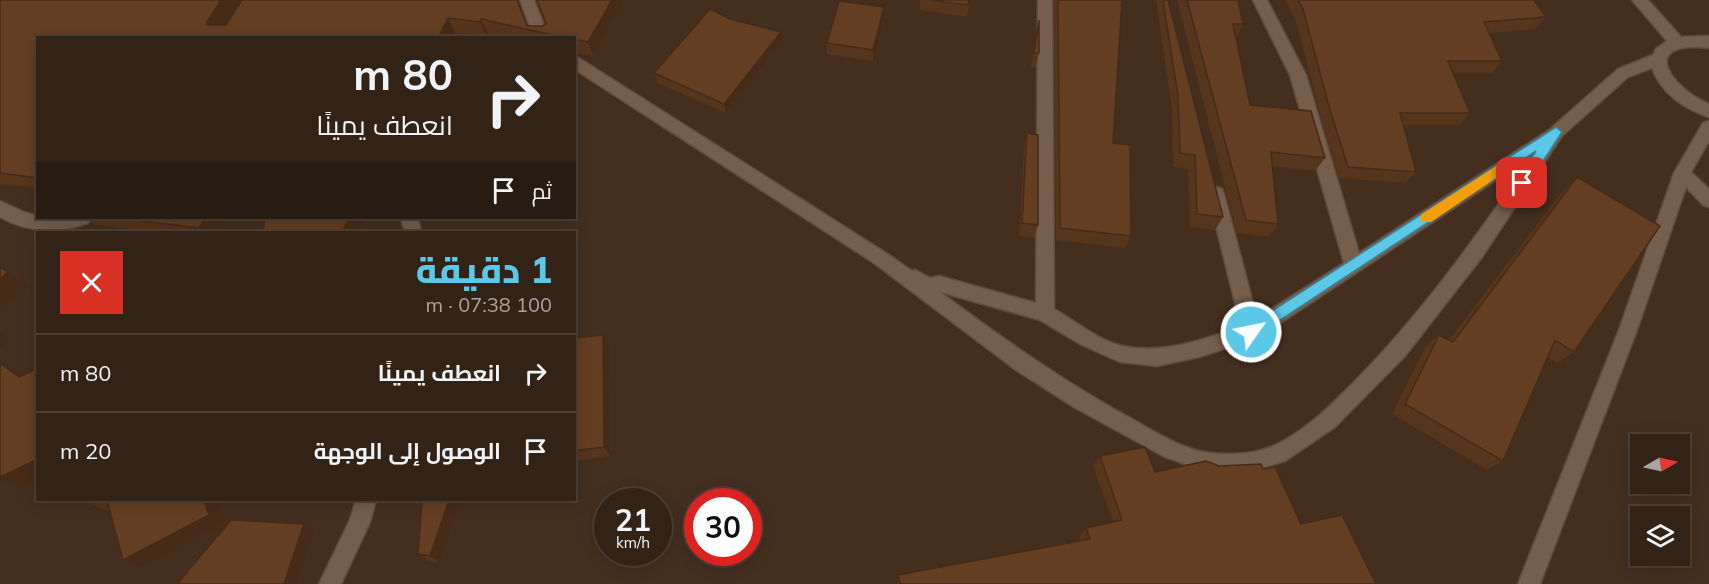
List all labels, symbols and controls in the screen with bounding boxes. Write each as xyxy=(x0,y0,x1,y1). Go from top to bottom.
text: 80 m xyxy=(353,48,453,101)
icon: right xyxy=(474,60,552,138)
text: انعطف يمينًا xyxy=(316,108,453,142)
pin xyxy=(1496,157,1547,208)
icon: arrive xyxy=(1505,166,1538,199)
icon: arrive xyxy=(487,174,520,207)
text: ثم xyxy=(532,177,552,205)
text: 1 دقيقة xyxy=(416,247,552,292)
button: close xyxy=(60,251,123,314)
text: 100 m · 07:38 xyxy=(426,292,552,317)
position arrow xyxy=(1219,300,1283,364)
icon: right xyxy=(519,357,552,390)
text: 80 m xyxy=(60,359,111,387)
text: انعطف يمينًا xyxy=(378,359,501,387)
north arrow xyxy=(1630,434,1690,494)
map controls xyxy=(1630,434,1690,566)
icon: arrive xyxy=(519,435,552,468)
text: 20 m xyxy=(60,437,111,465)
text: الوصول إلى الوجهة xyxy=(314,437,501,465)
speed limit sign: 30 xyxy=(684,488,762,566)
text: 21 xyxy=(615,501,651,539)
button: layers xyxy=(1630,506,1690,566)
text: km/h xyxy=(616,533,650,552)

